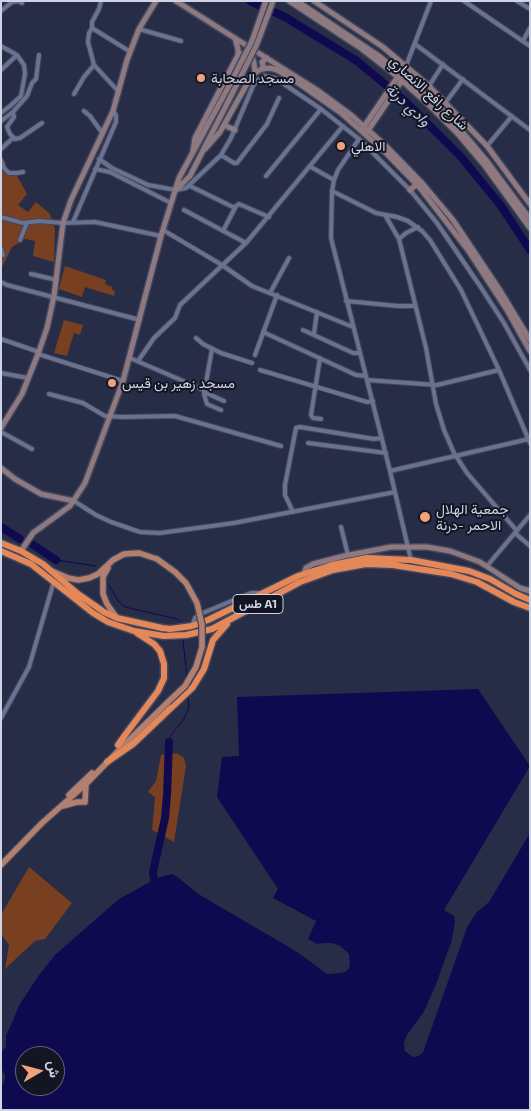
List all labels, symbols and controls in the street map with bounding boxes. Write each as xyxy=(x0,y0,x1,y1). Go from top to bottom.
street label: شارع رافع الانصاري xyxy=(386,52,472,134)
place label: مسجد الصحابة xyxy=(211,70,294,86)
marker: مسجد الصحابة xyxy=(195,72,207,84)
water label: وادي درنة xyxy=(382,80,434,130)
place label: الاهلي xyxy=(351,138,385,154)
marker: الاهلي xyxy=(335,140,347,152)
place label: مسجد زهير بن قيس xyxy=(122,375,235,391)
marker: مسجد زهير بن قيس xyxy=(106,377,118,389)
place label: جمعية الهلال الاحمر -درنة xyxy=(436,501,509,534)
marker: جمعية الهلال الاحمر -درنة xyxy=(418,510,432,524)
road number: طس A1 xyxy=(233,594,283,614)
north arrow xyxy=(15,1046,65,1096)
text: ش xyxy=(45,1059,64,1078)

